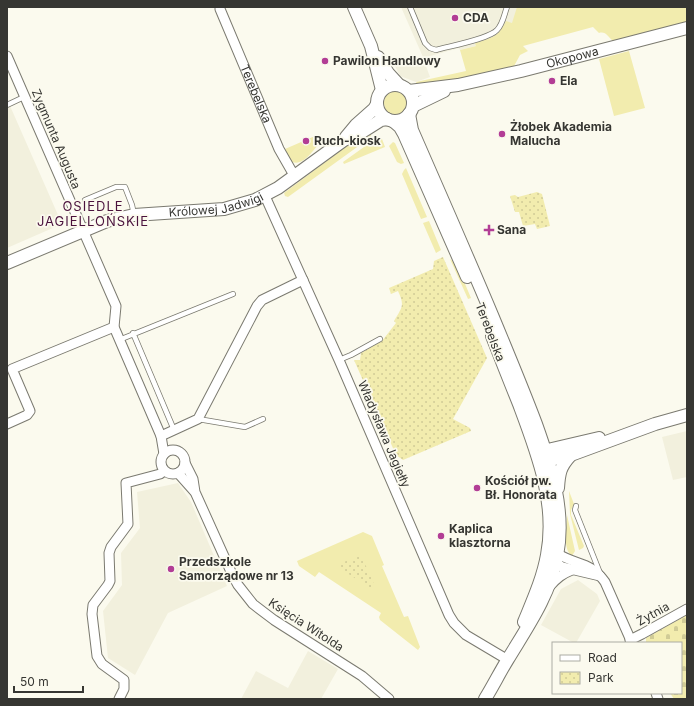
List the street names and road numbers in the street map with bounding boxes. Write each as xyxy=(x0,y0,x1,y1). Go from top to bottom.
street label: Okopowa xyxy=(544,43,600,71)
street label: Terebelska xyxy=(237,62,275,125)
street label: Zygmunta Augusta xyxy=(29,87,84,191)
street label: Królowej Jadwigi xyxy=(168,189,266,220)
street label: Terebelska xyxy=(472,300,509,363)
street label: Władysława Jagiełły xyxy=(355,378,414,490)
street label: Księcia Witolda xyxy=(266,595,347,655)
street label: Żytnia xyxy=(634,598,672,629)

